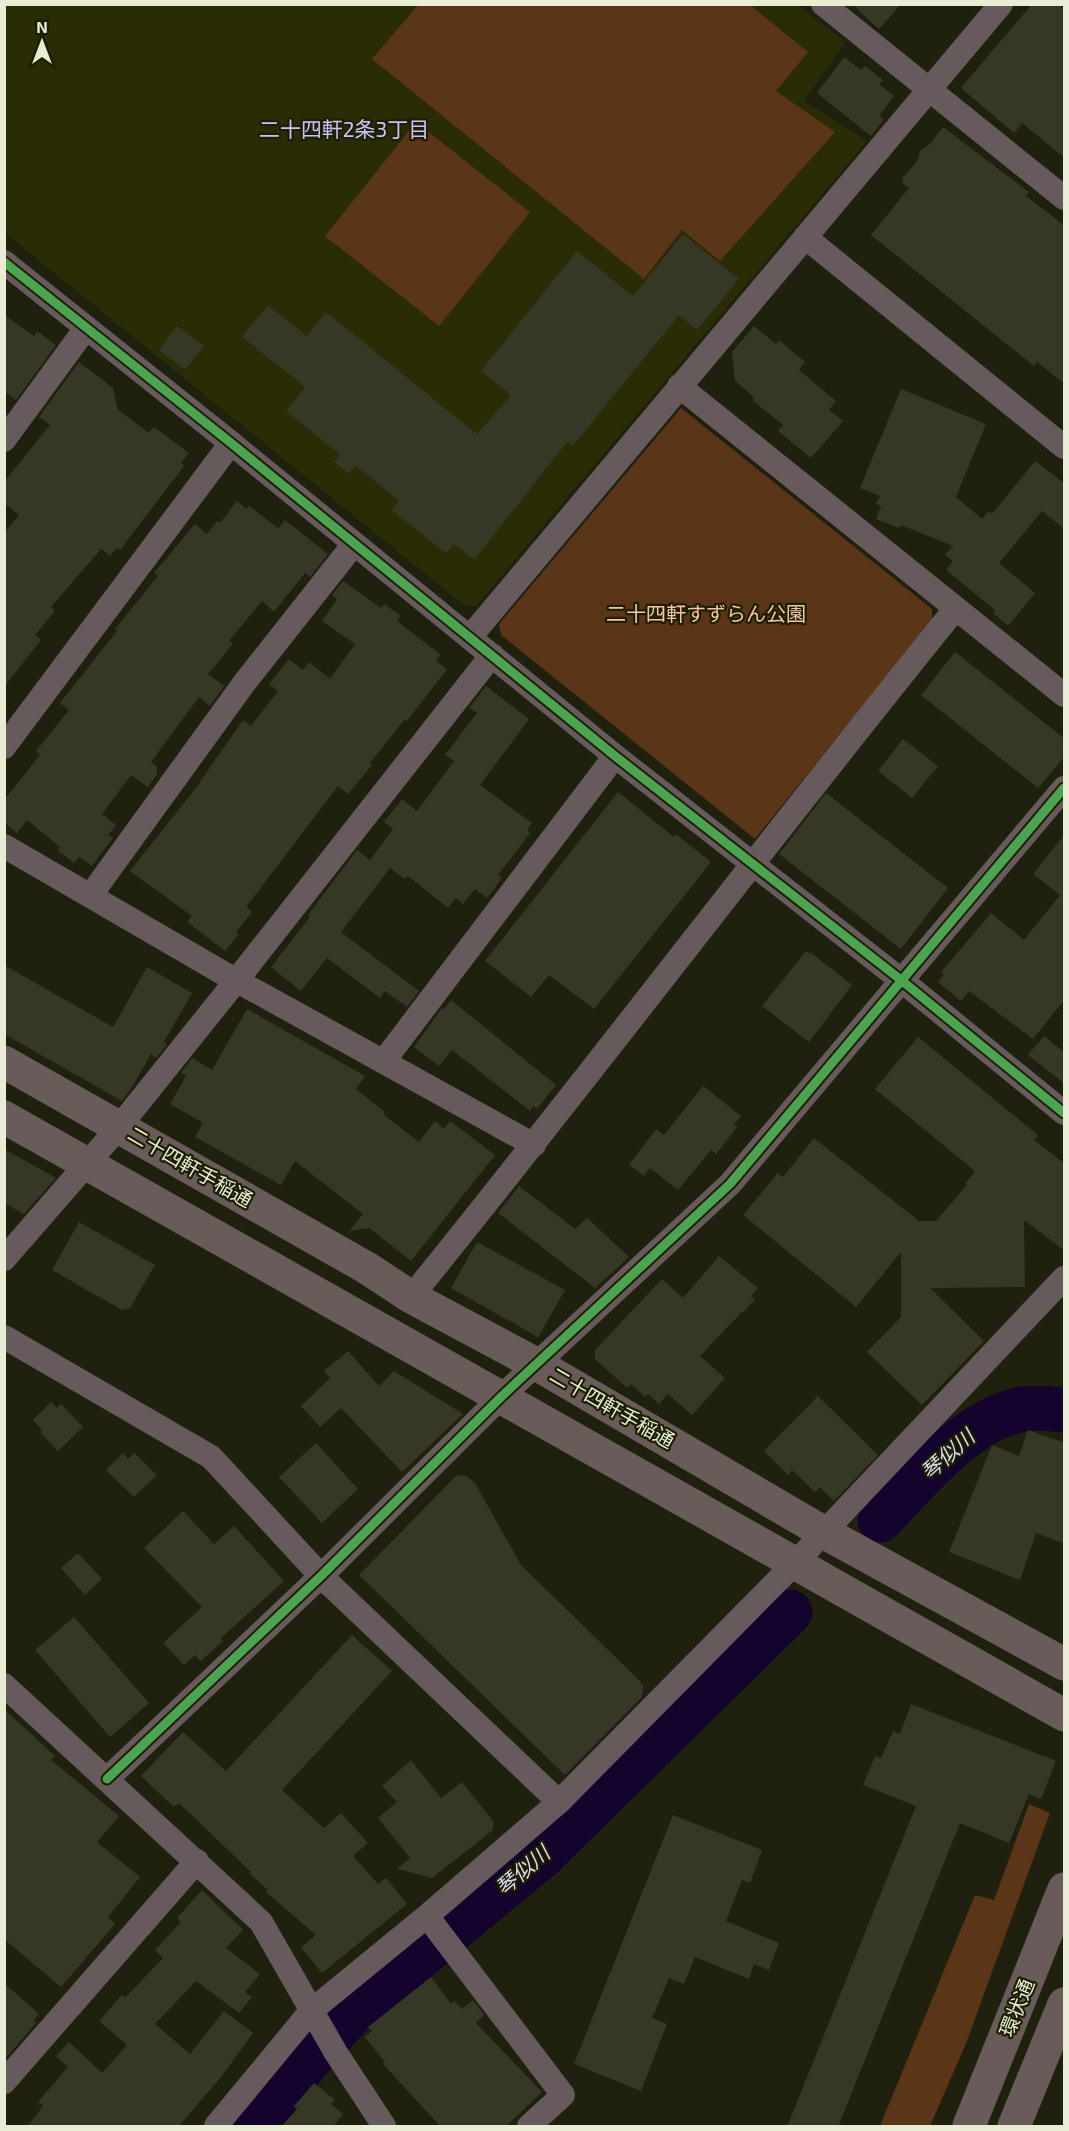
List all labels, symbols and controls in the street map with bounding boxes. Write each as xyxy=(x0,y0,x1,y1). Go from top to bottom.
north arrow xyxy=(12,12,72,72)
text: N xyxy=(36,17,48,36)
district label: 二十四軒2条3丁目 xyxy=(259,116,429,141)
park label: 二十四軒すずらん公園 xyxy=(606,601,806,625)
street label: 二十四軒手稲通 xyxy=(124,1121,257,1212)
street label: 二十四軒手稲通 xyxy=(546,1362,679,1453)
water label: 琴似川 xyxy=(915,1422,980,1484)
water label: 琴似川 xyxy=(490,1838,555,1900)
street label: 環状通 xyxy=(994,1975,1038,2040)

